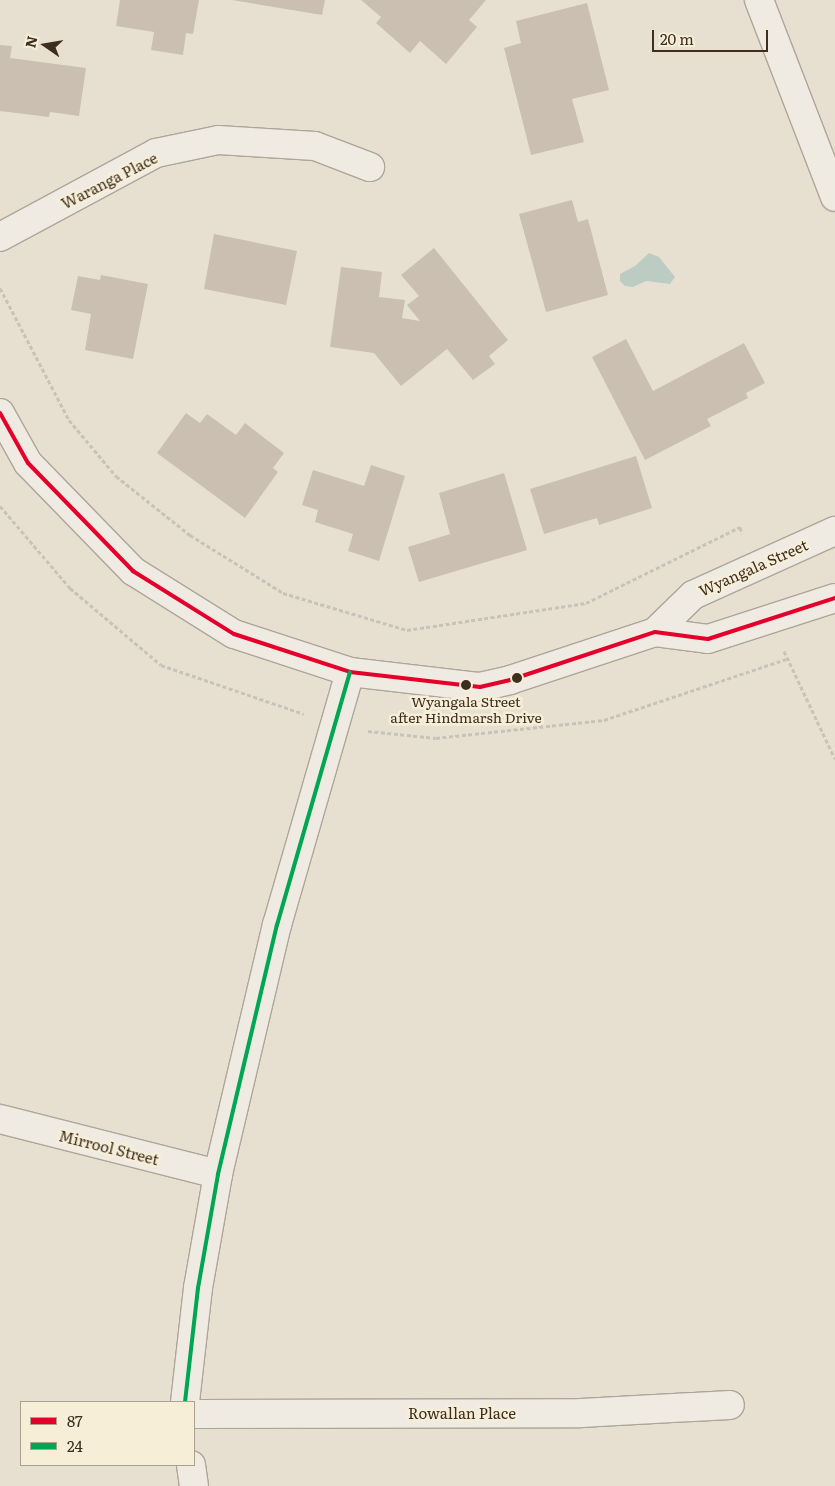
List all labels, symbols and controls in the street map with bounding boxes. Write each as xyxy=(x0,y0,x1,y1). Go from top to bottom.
north arrow xyxy=(20,20,70,70)
scale bar xyxy=(655,20,771,52)
text: 20 m xyxy=(660,27,694,50)
text: N xyxy=(19,34,41,50)
street label: Waranga Place xyxy=(58,148,160,212)
street label: Wyangala Street xyxy=(696,535,810,599)
unlabelled marker xyxy=(512,673,522,683)
marker: Wyangala Street after Hindmarsh Drive xyxy=(461,680,471,690)
place label: Wyangala Street after Hindmarsh Drive xyxy=(390,693,542,726)
street label: Mirrool Street xyxy=(57,1126,161,1168)
legend xyxy=(20,1401,195,1466)
street label: Rowallan Place xyxy=(408,1404,516,1422)
text: 87 xyxy=(67,1409,83,1432)
text: 24 xyxy=(67,1434,83,1457)

